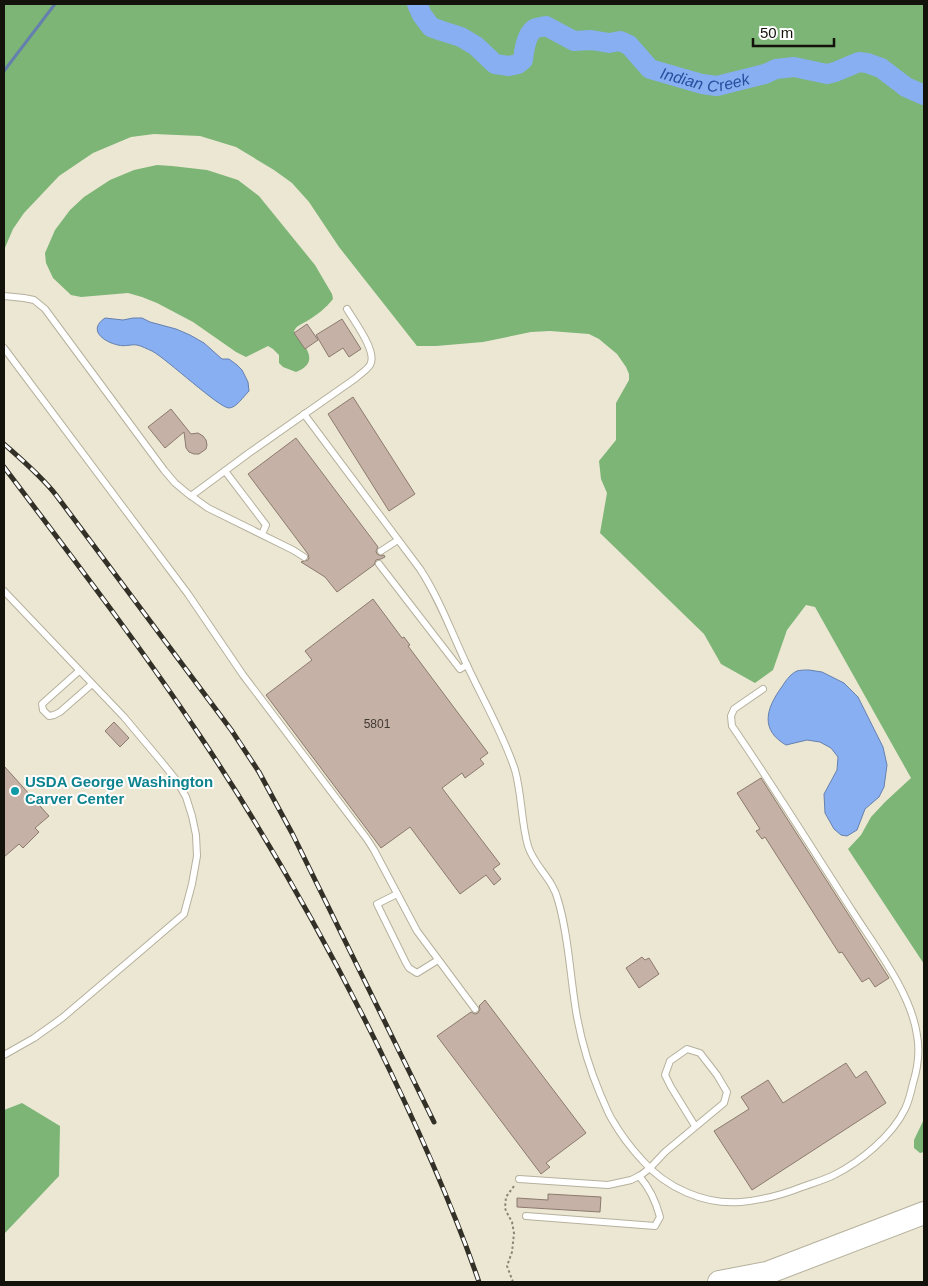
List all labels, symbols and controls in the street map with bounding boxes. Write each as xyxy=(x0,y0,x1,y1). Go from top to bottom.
scale bar xyxy=(753,15,834,47)
text: 50 m xyxy=(760,24,793,41)
water label: Indian Creek xyxy=(659,64,752,95)
house number: 5801 xyxy=(364,717,391,731)
place label: USDA George Washington Carver Center xyxy=(25,773,213,807)
marker: USDA George Washington Carver Center xyxy=(9,785,21,797)

